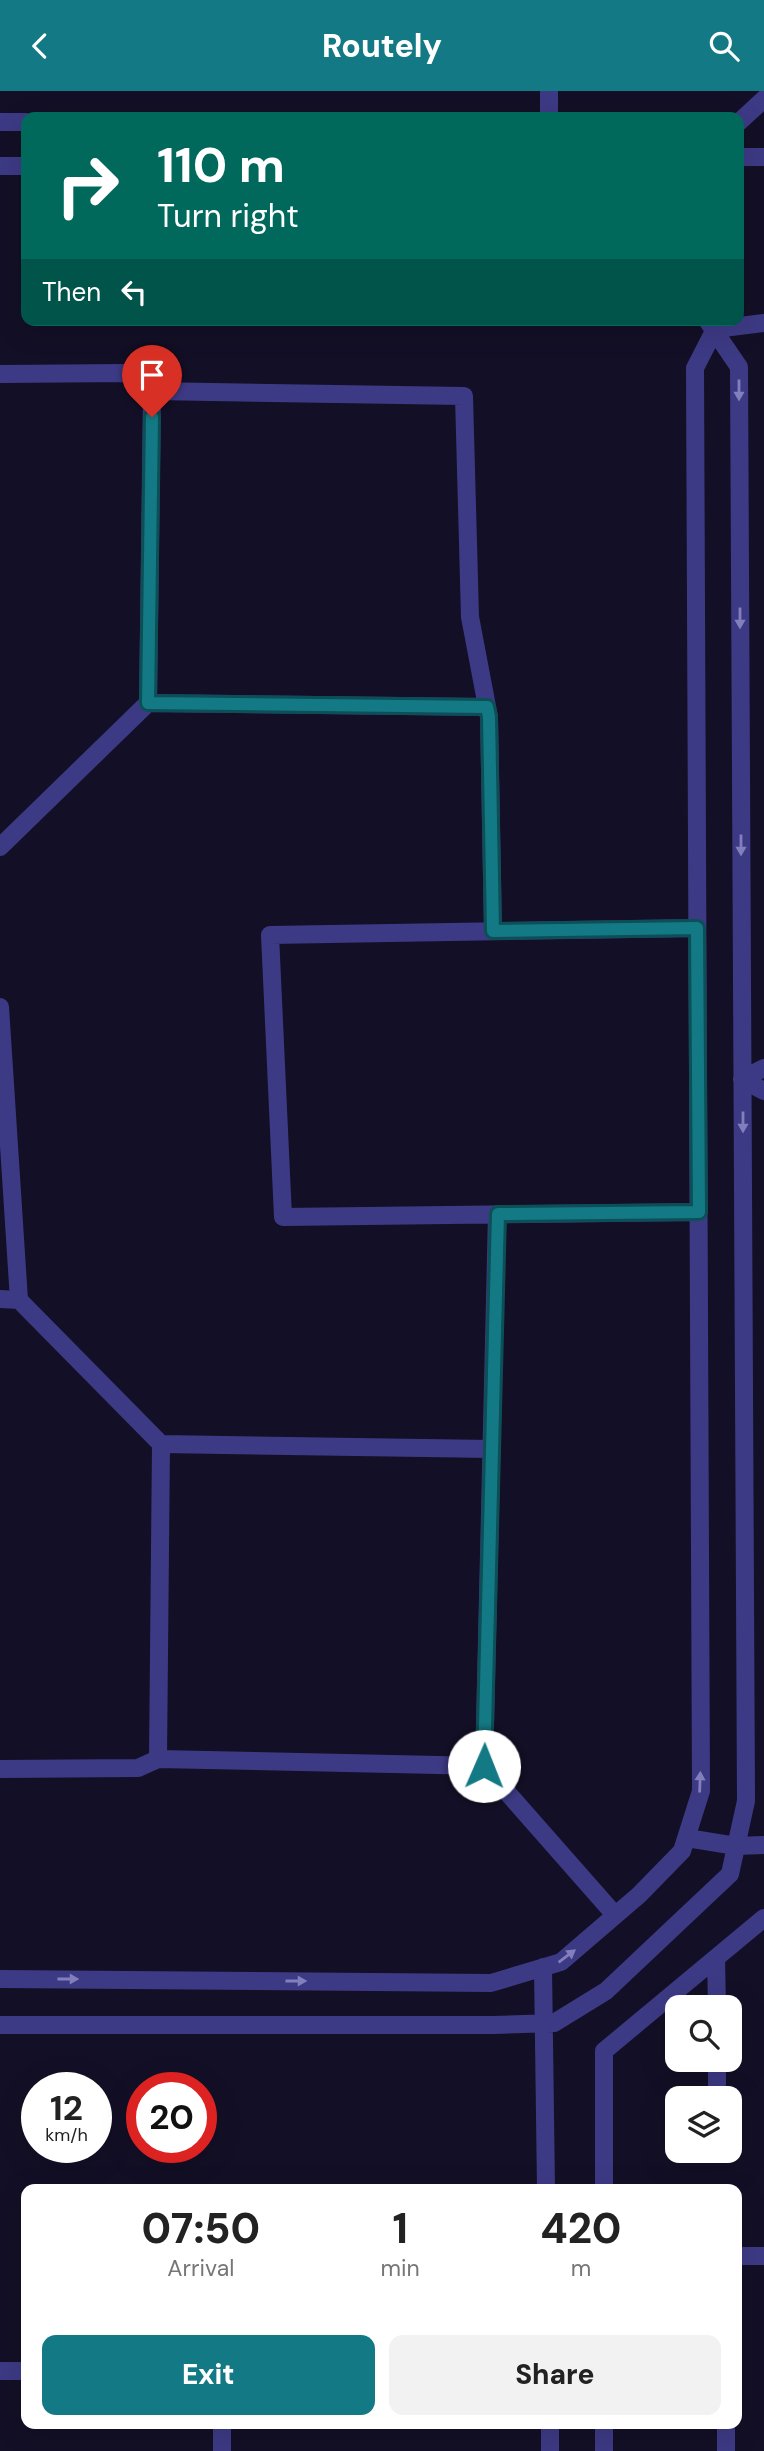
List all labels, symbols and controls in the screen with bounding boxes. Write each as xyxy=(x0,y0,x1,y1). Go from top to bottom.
text: Routely xyxy=(322,25,442,67)
icon: back xyxy=(21,27,59,65)
icon: search xyxy=(705,27,743,65)
text: 110 m xyxy=(157,133,285,197)
icon: right xyxy=(42,140,133,231)
text: Turn right xyxy=(157,195,299,237)
icon: left xyxy=(115,273,153,311)
text: Then xyxy=(42,275,101,309)
pin xyxy=(122,345,182,417)
icon: arrive xyxy=(133,356,171,394)
one-way arrow xyxy=(733,380,745,402)
one-way arrow xyxy=(734,607,746,629)
one-way arrow xyxy=(735,835,747,857)
one-way arrow xyxy=(737,1111,749,1133)
position arrow xyxy=(447,1729,521,1803)
one-way arrow xyxy=(695,1771,706,1793)
one-way arrow xyxy=(557,1948,575,1963)
one-way arrow xyxy=(57,1973,79,1985)
one-way arrow xyxy=(285,1975,307,1987)
map controls xyxy=(665,1995,742,2163)
button: search xyxy=(665,1995,742,2072)
speed limit sign: 20 xyxy=(126,2072,217,2163)
text: 12 xyxy=(50,2085,83,2131)
button: layers xyxy=(665,2086,742,2163)
text: km/h xyxy=(45,2123,88,2147)
text: 07:50 xyxy=(141,2201,260,2256)
text: 1 xyxy=(392,2201,408,2256)
text: 420 xyxy=(540,2201,622,2256)
text: Arrival xyxy=(167,2253,234,2283)
text: min xyxy=(381,2253,420,2283)
text: m xyxy=(571,2253,591,2283)
button: Exit xyxy=(42,2335,375,2415)
button: Share xyxy=(389,2335,721,2415)

